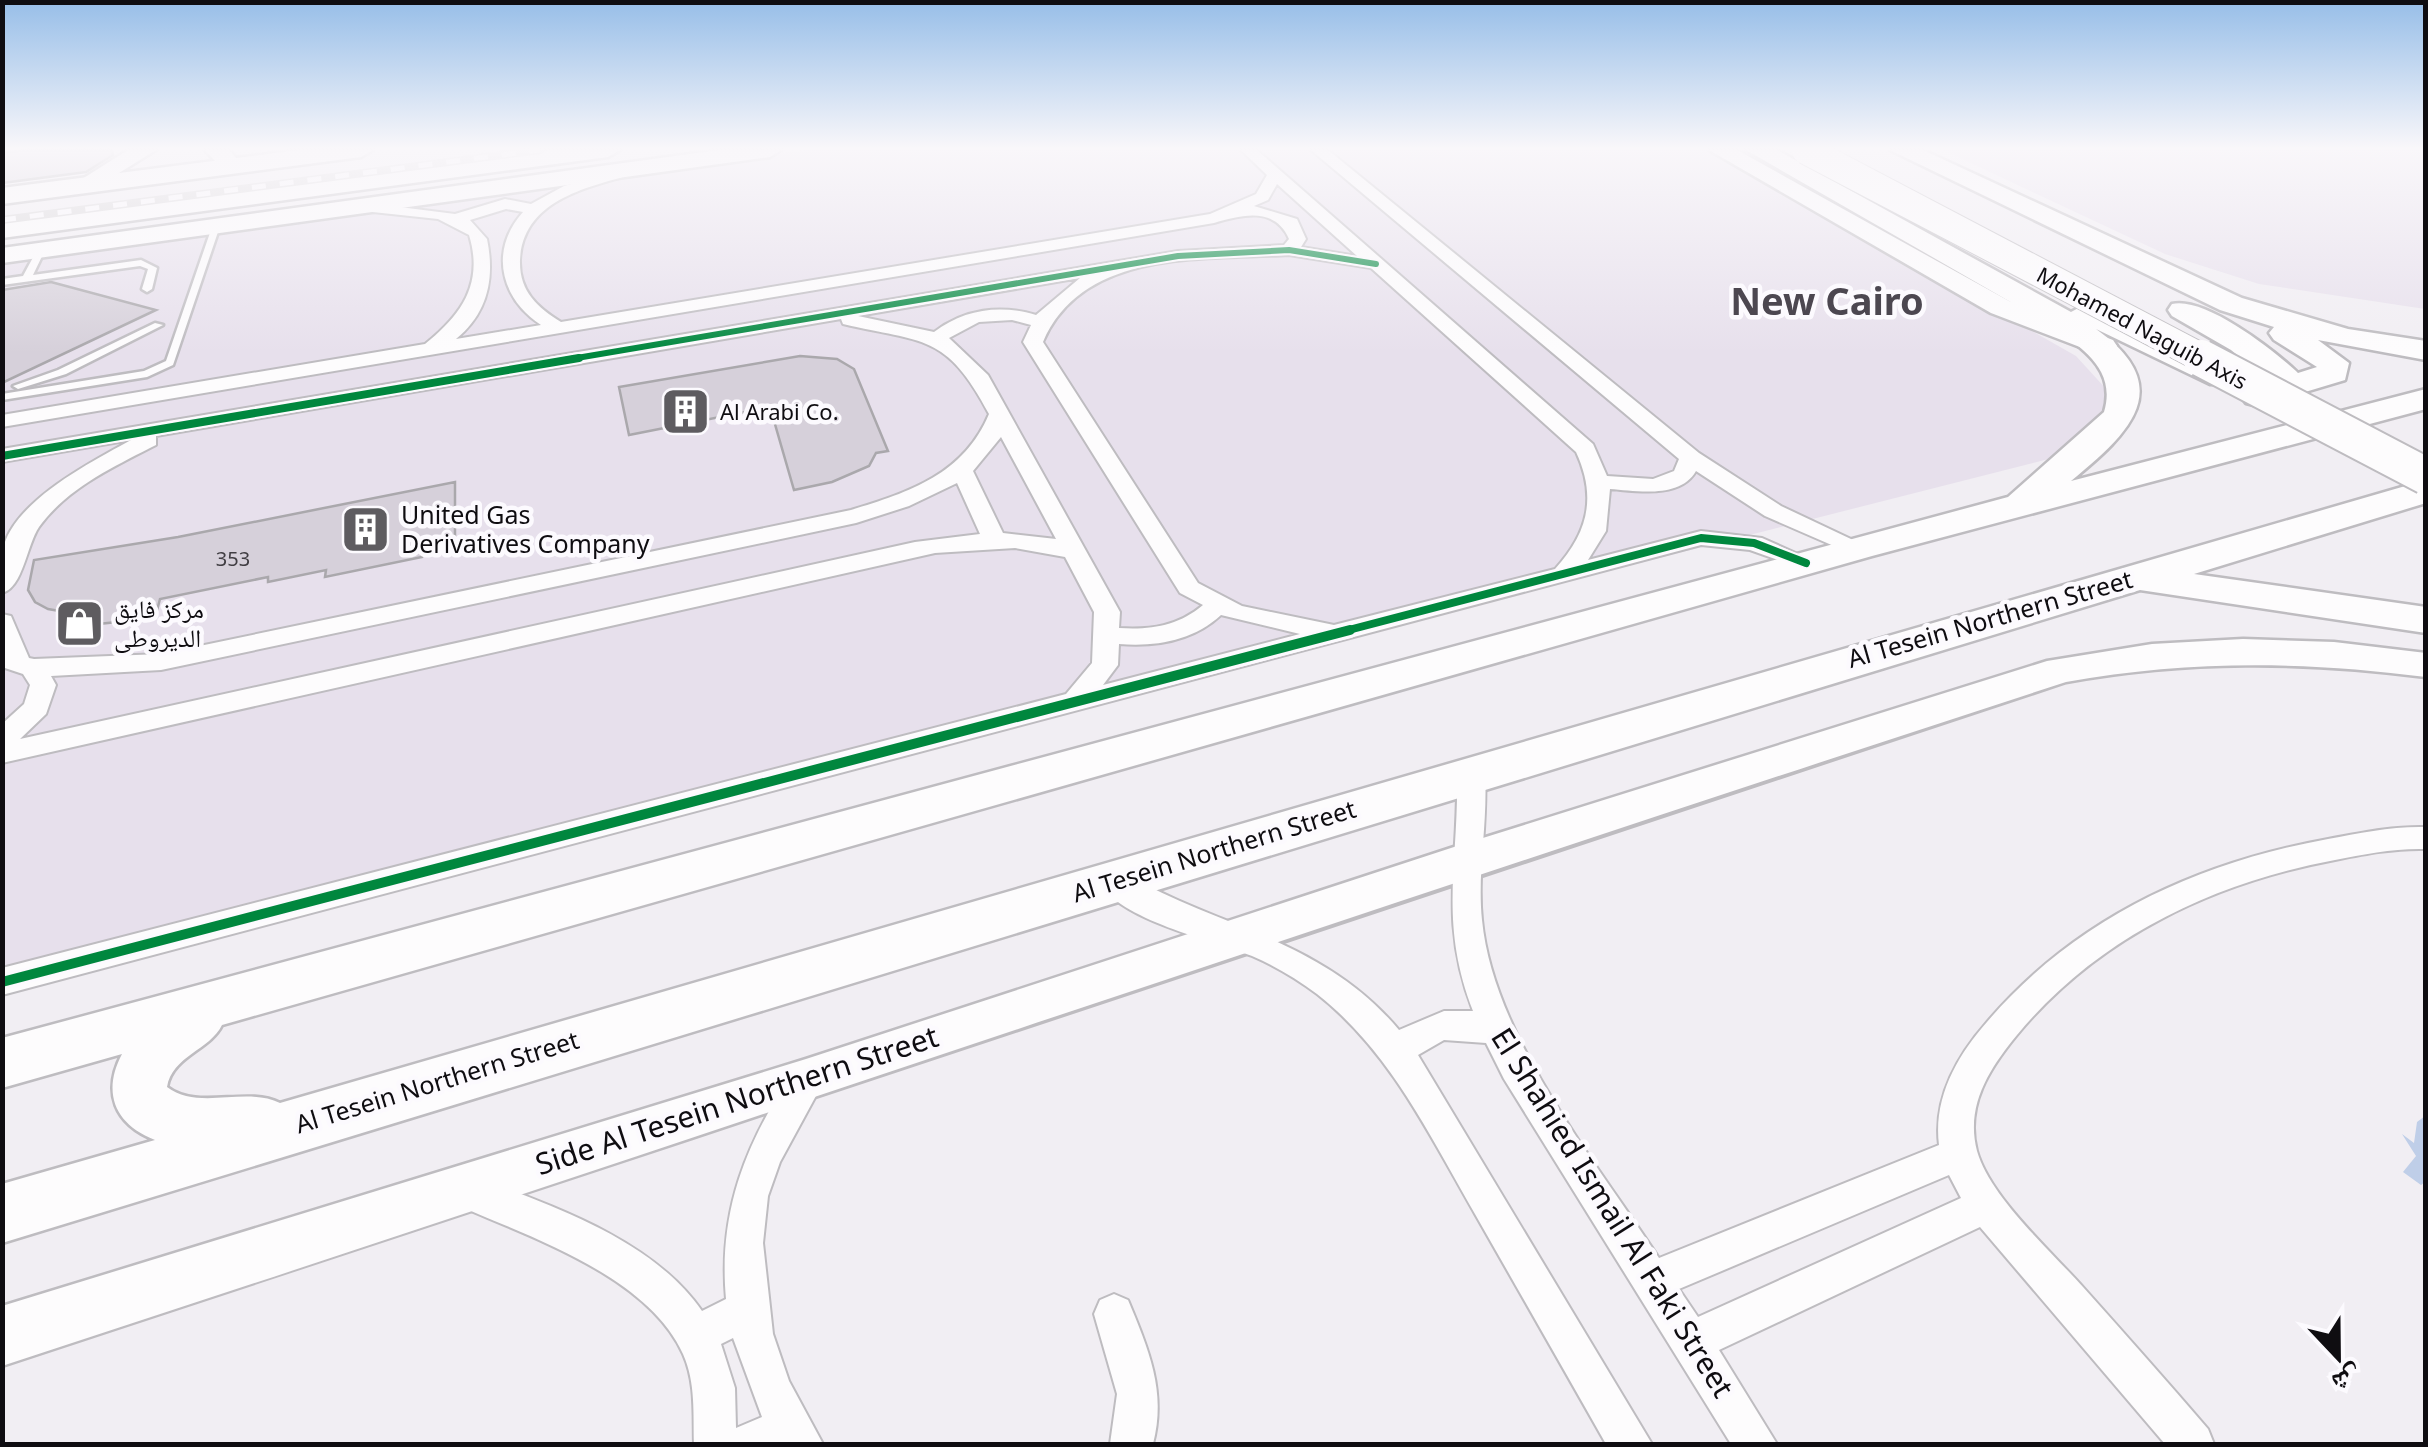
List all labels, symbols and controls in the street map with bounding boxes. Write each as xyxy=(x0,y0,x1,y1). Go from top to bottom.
street label: Mohamed Naguib Axis xyxy=(2032,259,2253,395)
district label: New Cairo xyxy=(1730,274,1924,326)
building icon: Al Arabi Co. xyxy=(659,386,711,438)
place label: Al Arabi Co. xyxy=(720,396,839,426)
place label: United Gas Derivatives Company xyxy=(401,497,650,560)
building icon: United Gas Derivatives Company xyxy=(340,503,392,555)
house number: 353 xyxy=(216,545,250,572)
street label: Al Tesein Northern Street xyxy=(1843,561,2136,675)
place label: مركز فايق الديروطى xyxy=(114,591,204,654)
shop icon: مركز فايق الديروطى xyxy=(53,597,105,649)
street label: Al Tesein Northern Street xyxy=(1068,791,1360,909)
street label: Side Al Tesein Northern Street xyxy=(530,1015,943,1184)
street label: El Shahied Ismail Al Faki Street xyxy=(1482,1020,1744,1405)
street label: Al Tesein Northern Street xyxy=(291,1022,583,1140)
north arrow xyxy=(2288,1307,2388,1407)
text: ش xyxy=(2327,1358,2369,1404)

